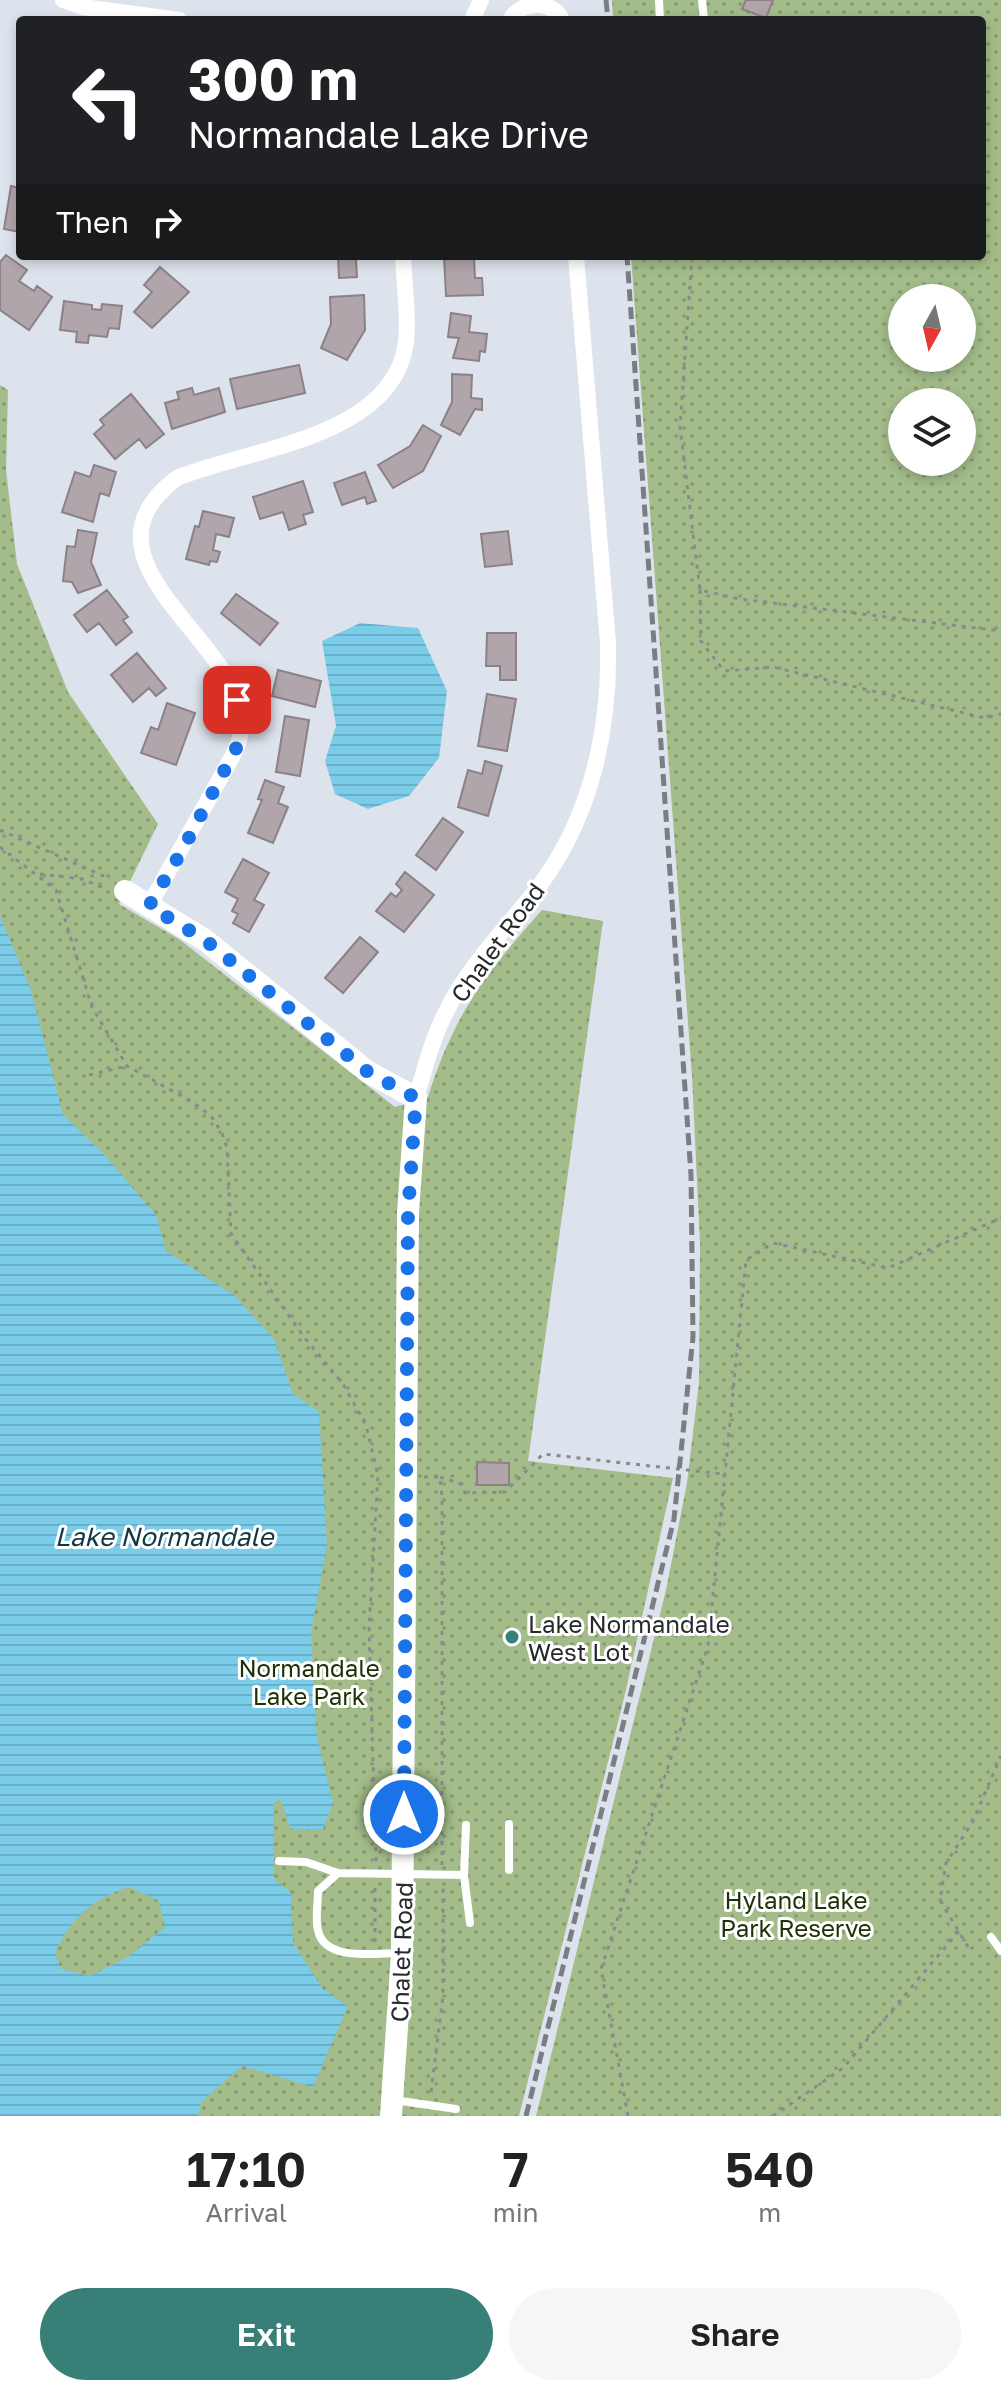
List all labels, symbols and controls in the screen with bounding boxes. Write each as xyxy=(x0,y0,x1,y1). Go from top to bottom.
text: 300 m xyxy=(188,45,358,112)
icon: left xyxy=(56,48,160,152)
text: Normandale Lake Drive xyxy=(188,113,589,156)
icon: right xyxy=(145,200,189,244)
text: Then xyxy=(56,204,129,240)
north arrow xyxy=(888,284,976,372)
map controls xyxy=(888,284,976,476)
button: layers xyxy=(888,388,976,476)
pin xyxy=(203,666,271,734)
icon: arrive xyxy=(215,678,259,722)
street label: Chalet Road xyxy=(444,877,550,1007)
water label: Lake Normandale xyxy=(55,1521,275,1552)
place label: Lake Normandale West Lot xyxy=(528,1609,730,1666)
marker: Lake Normandale West Lot xyxy=(503,1628,521,1646)
park label: Normandale Lake Park xyxy=(238,1653,380,1710)
position arrow xyxy=(362,1772,446,1856)
street label: Chalet Road xyxy=(384,1881,418,2023)
park label: Hyland Lake Park Reserve xyxy=(720,1885,872,1942)
text: 17:10 xyxy=(186,2140,306,2198)
text: 7 xyxy=(503,2140,529,2198)
text: 540 xyxy=(725,2140,815,2198)
text: Arrival xyxy=(206,2197,287,2228)
text: min xyxy=(493,2197,539,2228)
text: m xyxy=(758,2197,781,2228)
button: Exit xyxy=(40,2288,493,2380)
button: Share xyxy=(509,2288,961,2380)

